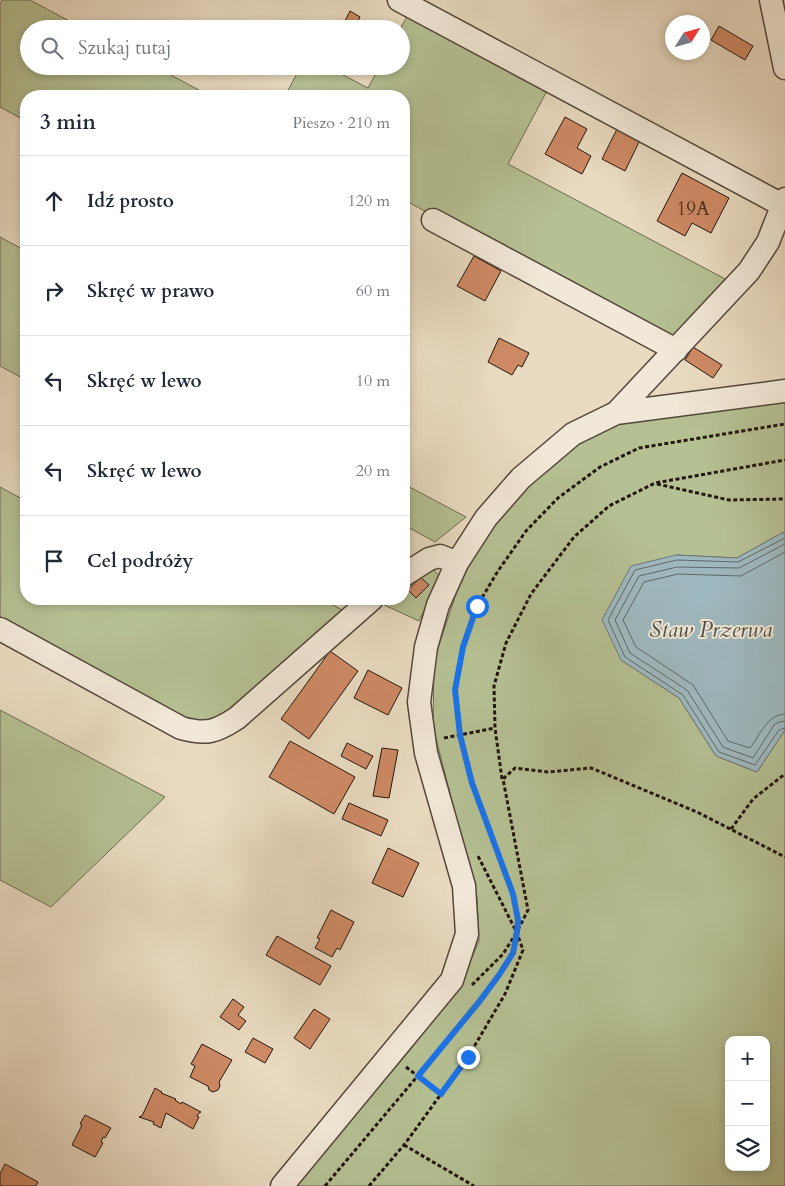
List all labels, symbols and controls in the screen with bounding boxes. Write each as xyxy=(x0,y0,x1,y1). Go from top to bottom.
north arrow xyxy=(665,15,710,60)
search box xyxy=(20,20,410,75)
icon: search xyxy=(38,34,66,62)
text: Szukaj tutaj xyxy=(78,35,171,61)
text: 3 min xyxy=(40,108,96,137)
text: Pieszo · 210 m xyxy=(293,112,390,134)
icon: ahead xyxy=(40,187,68,215)
text: Idź prosto xyxy=(87,188,174,214)
text: 120 m xyxy=(348,190,390,212)
house number: 19A xyxy=(677,196,710,222)
icon: right xyxy=(40,277,68,305)
text: Skręć w prawo xyxy=(87,278,214,304)
text: 60 m xyxy=(356,280,390,302)
icon: left xyxy=(40,367,68,395)
text: Skręć w lewo xyxy=(87,368,202,394)
text: 10 m xyxy=(356,370,390,392)
icon: left xyxy=(40,457,68,485)
text: Skręć w lewo xyxy=(87,458,202,484)
text: 20 m xyxy=(356,460,390,482)
icon: arrive xyxy=(40,547,68,575)
text: Cel podróży xyxy=(87,548,193,574)
route start xyxy=(466,595,489,618)
water label: Staw Przerwa xyxy=(650,615,773,645)
map controls xyxy=(725,1036,770,1171)
button: + xyxy=(725,1036,770,1081)
route end xyxy=(457,1046,480,1069)
button: − xyxy=(725,1081,770,1126)
button: layers xyxy=(725,1126,770,1171)

